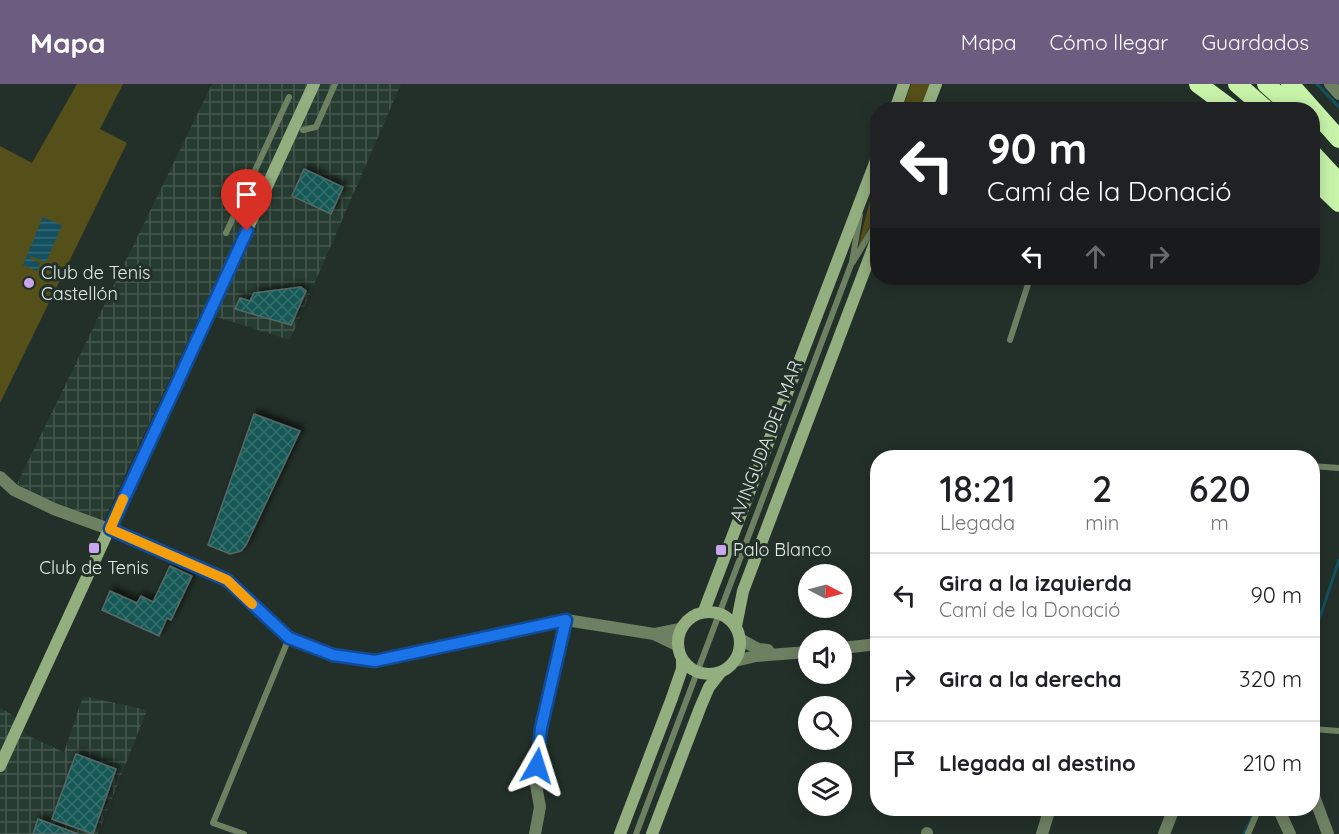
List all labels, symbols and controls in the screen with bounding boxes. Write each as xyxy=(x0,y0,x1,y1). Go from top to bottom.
text: Mapa xyxy=(30,25,106,60)
text: Mapa xyxy=(961,29,1016,55)
text: Cómo llegar xyxy=(1049,29,1168,55)
text: Guardados xyxy=(1201,29,1309,55)
text: 90 m xyxy=(987,122,1087,175)
icon: left xyxy=(888,126,966,204)
pin xyxy=(221,169,272,231)
text: Camí de la Donació xyxy=(987,174,1232,208)
icon: arrive xyxy=(230,178,263,211)
icon: left xyxy=(1016,240,1049,273)
icon: ahead xyxy=(1079,240,1112,273)
icon: right xyxy=(1142,240,1175,273)
place label: Club de Tenis Castellón xyxy=(41,261,150,305)
marker: Club de Tenis Castellón xyxy=(22,276,36,290)
street label: AVINGUDA DEL MAR xyxy=(724,357,807,525)
text: 18:21 xyxy=(939,466,1016,511)
text: 2 xyxy=(1092,466,1112,511)
text: 620 xyxy=(1189,466,1251,511)
text: Llegada xyxy=(940,510,1015,535)
text: min xyxy=(1085,510,1119,535)
text: m xyxy=(1210,510,1229,535)
place label: Palo Blanco xyxy=(733,538,832,561)
marker: Club de Tenis xyxy=(87,541,101,555)
marker: Palo Blanco xyxy=(714,543,728,557)
place label: Club de Tenis xyxy=(39,556,149,579)
north arrow xyxy=(798,564,852,618)
map controls xyxy=(798,564,852,816)
text: Gira a la izquierda xyxy=(939,569,1132,597)
icon: left xyxy=(888,579,921,612)
text: 90 m xyxy=(1251,581,1302,609)
text: Camí de la Donació xyxy=(939,597,1120,622)
button: sound xyxy=(798,630,852,684)
icon: right xyxy=(888,663,921,696)
text: Gira a la derecha xyxy=(939,665,1122,693)
text: 320 m xyxy=(1239,665,1302,693)
button: search xyxy=(798,696,852,750)
position arrow xyxy=(505,734,569,798)
icon: arrive xyxy=(888,747,921,780)
text: Llegada al destino xyxy=(939,749,1136,777)
text: 210 m xyxy=(1243,749,1302,777)
button: layers xyxy=(798,762,852,816)

